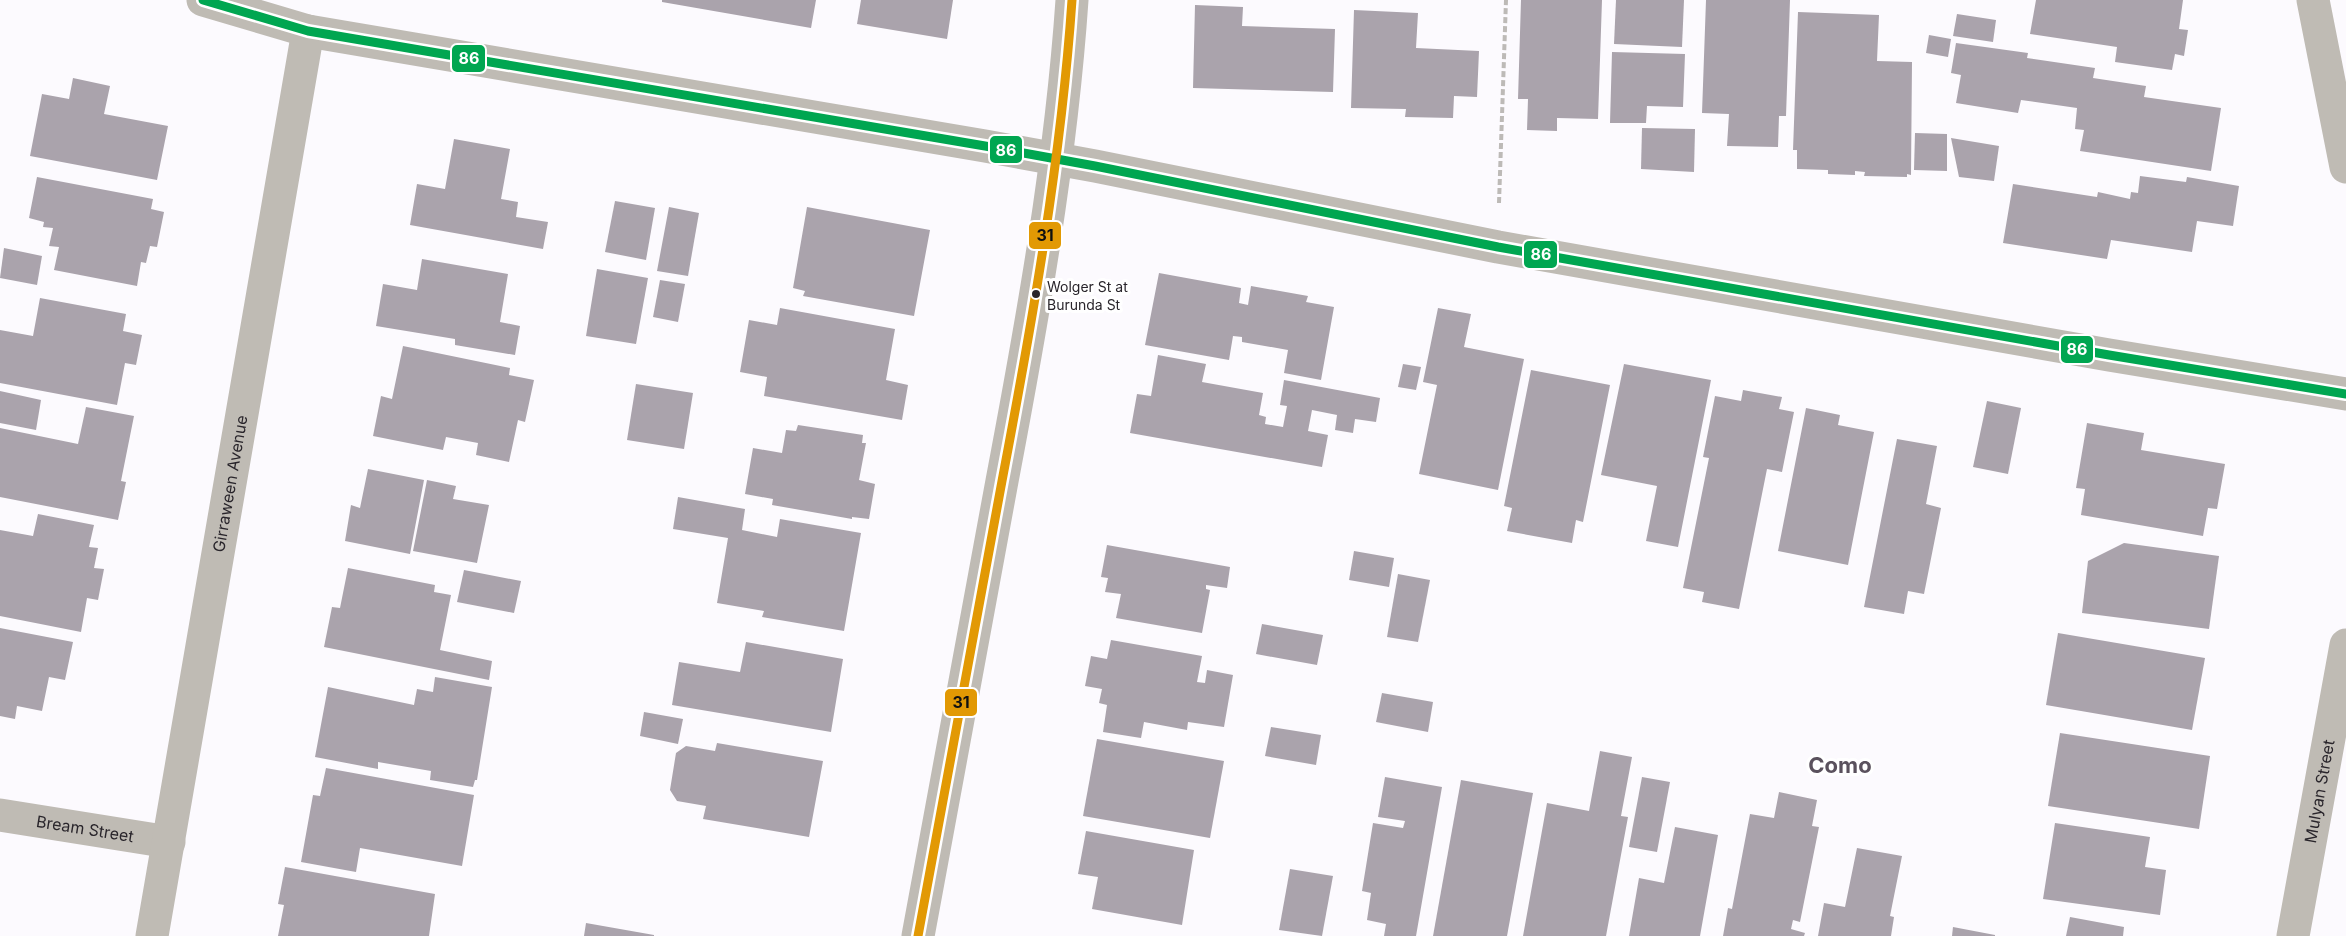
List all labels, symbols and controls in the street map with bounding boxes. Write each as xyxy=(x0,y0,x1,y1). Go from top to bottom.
line badge: 86 xyxy=(451,44,486,73)
text: 86 xyxy=(459,48,479,68)
line badge: 86 xyxy=(989,135,1023,164)
text: 86 xyxy=(996,140,1016,160)
line badge: 31 xyxy=(1028,221,1062,250)
text: 31 xyxy=(1036,225,1054,245)
line badge: 86 xyxy=(1523,240,1558,269)
text: 86 xyxy=(1531,244,1551,264)
place label: Wolger St at Burunda St xyxy=(1047,278,1128,313)
marker: Wolger St at Burunda St xyxy=(1030,288,1042,300)
line badge: 86 xyxy=(2060,335,2094,364)
text: 86 xyxy=(2067,339,2087,359)
street label: Girraween Avenue xyxy=(208,414,252,554)
line badge: 31 xyxy=(944,688,978,717)
text: 31 xyxy=(952,692,970,712)
street label: Mulyan Street xyxy=(2300,738,2339,845)
district label: Como xyxy=(1808,752,1872,778)
street label: Bream Street xyxy=(35,811,135,846)

